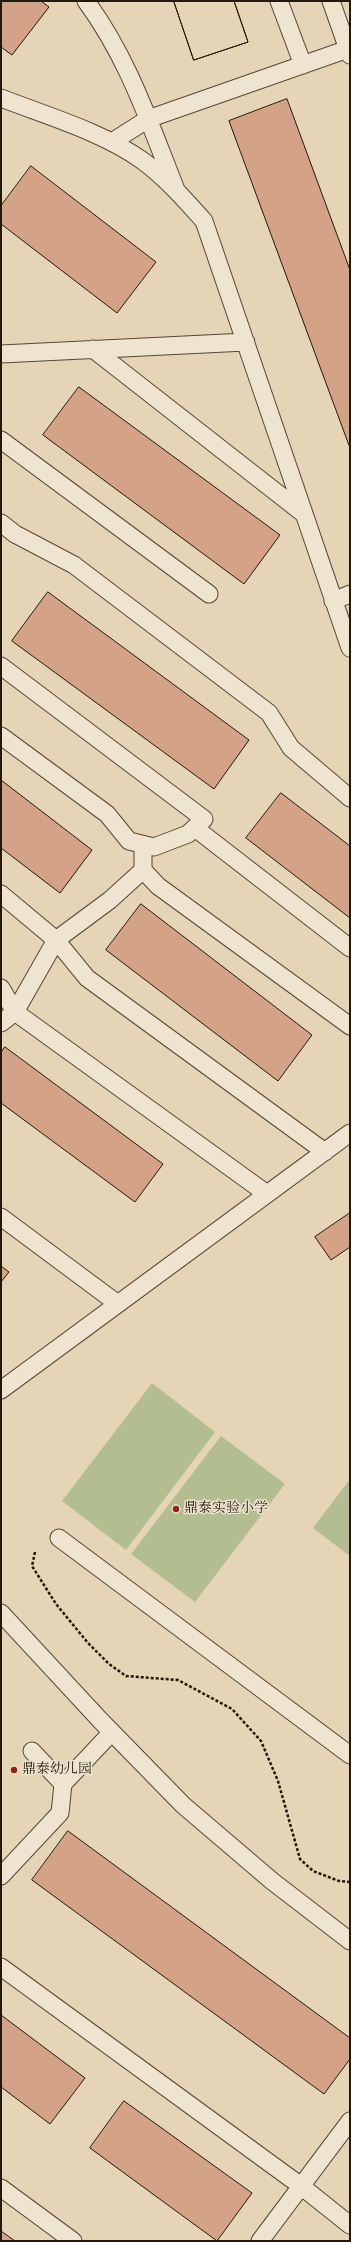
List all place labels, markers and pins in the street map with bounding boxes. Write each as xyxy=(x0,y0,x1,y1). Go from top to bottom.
place label: 鼎泰实验小学 xyxy=(184,1501,268,1517)
marker: 鼎泰实验小学 xyxy=(171,1504,181,1514)
place label: 鼎泰幼儿园 xyxy=(22,1762,92,1778)
marker: 鼎泰幼儿园 xyxy=(9,1765,19,1775)

